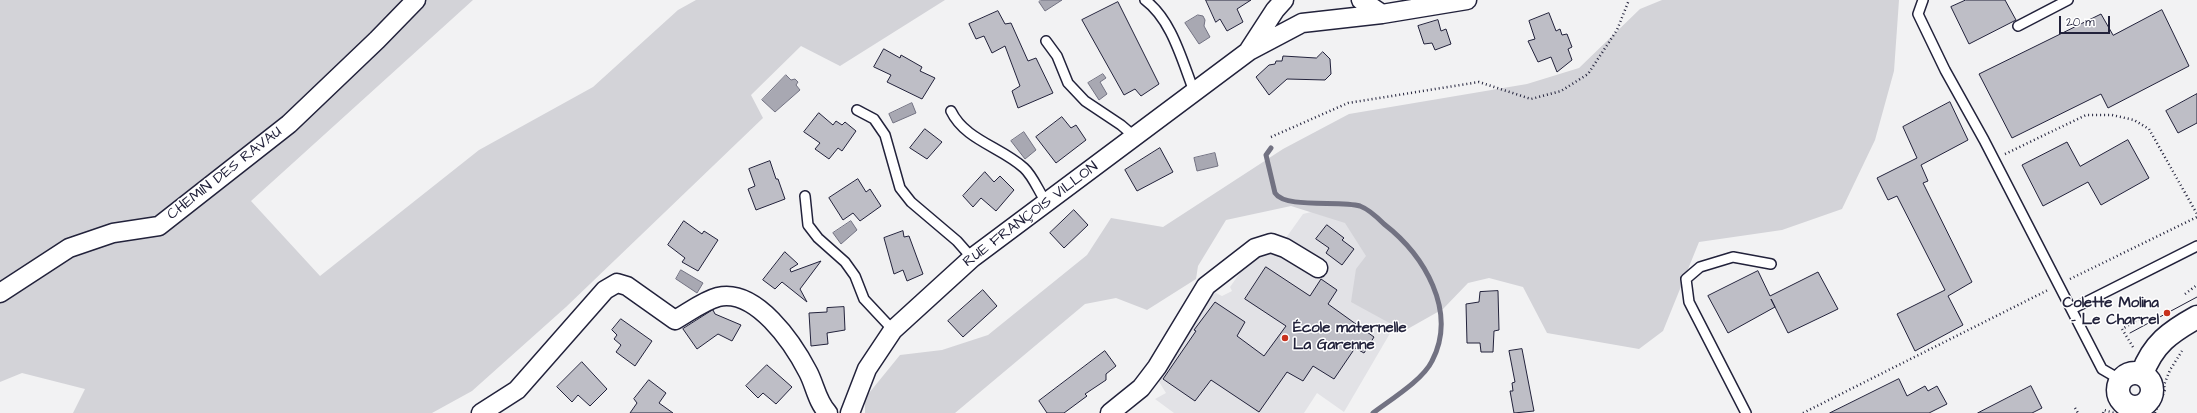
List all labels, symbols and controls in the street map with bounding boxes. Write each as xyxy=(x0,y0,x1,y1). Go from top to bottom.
scale bar xyxy=(2061,8,2112,34)
text: 20 m xyxy=(2066,14,2095,31)
street label: CHEMIN DES RAVAU xyxy=(164,124,286,224)
street label: RUE FRANÇOIS VILLON xyxy=(960,158,1102,272)
place label: Colette Molina - Le Charrel xyxy=(2063,295,2159,330)
marker: Colette Molina - Le Charrel xyxy=(2162,308,2172,318)
place label: École maternelle La Garenne xyxy=(1293,320,1406,355)
marker: École maternelle La Garenne xyxy=(1280,333,1290,343)

